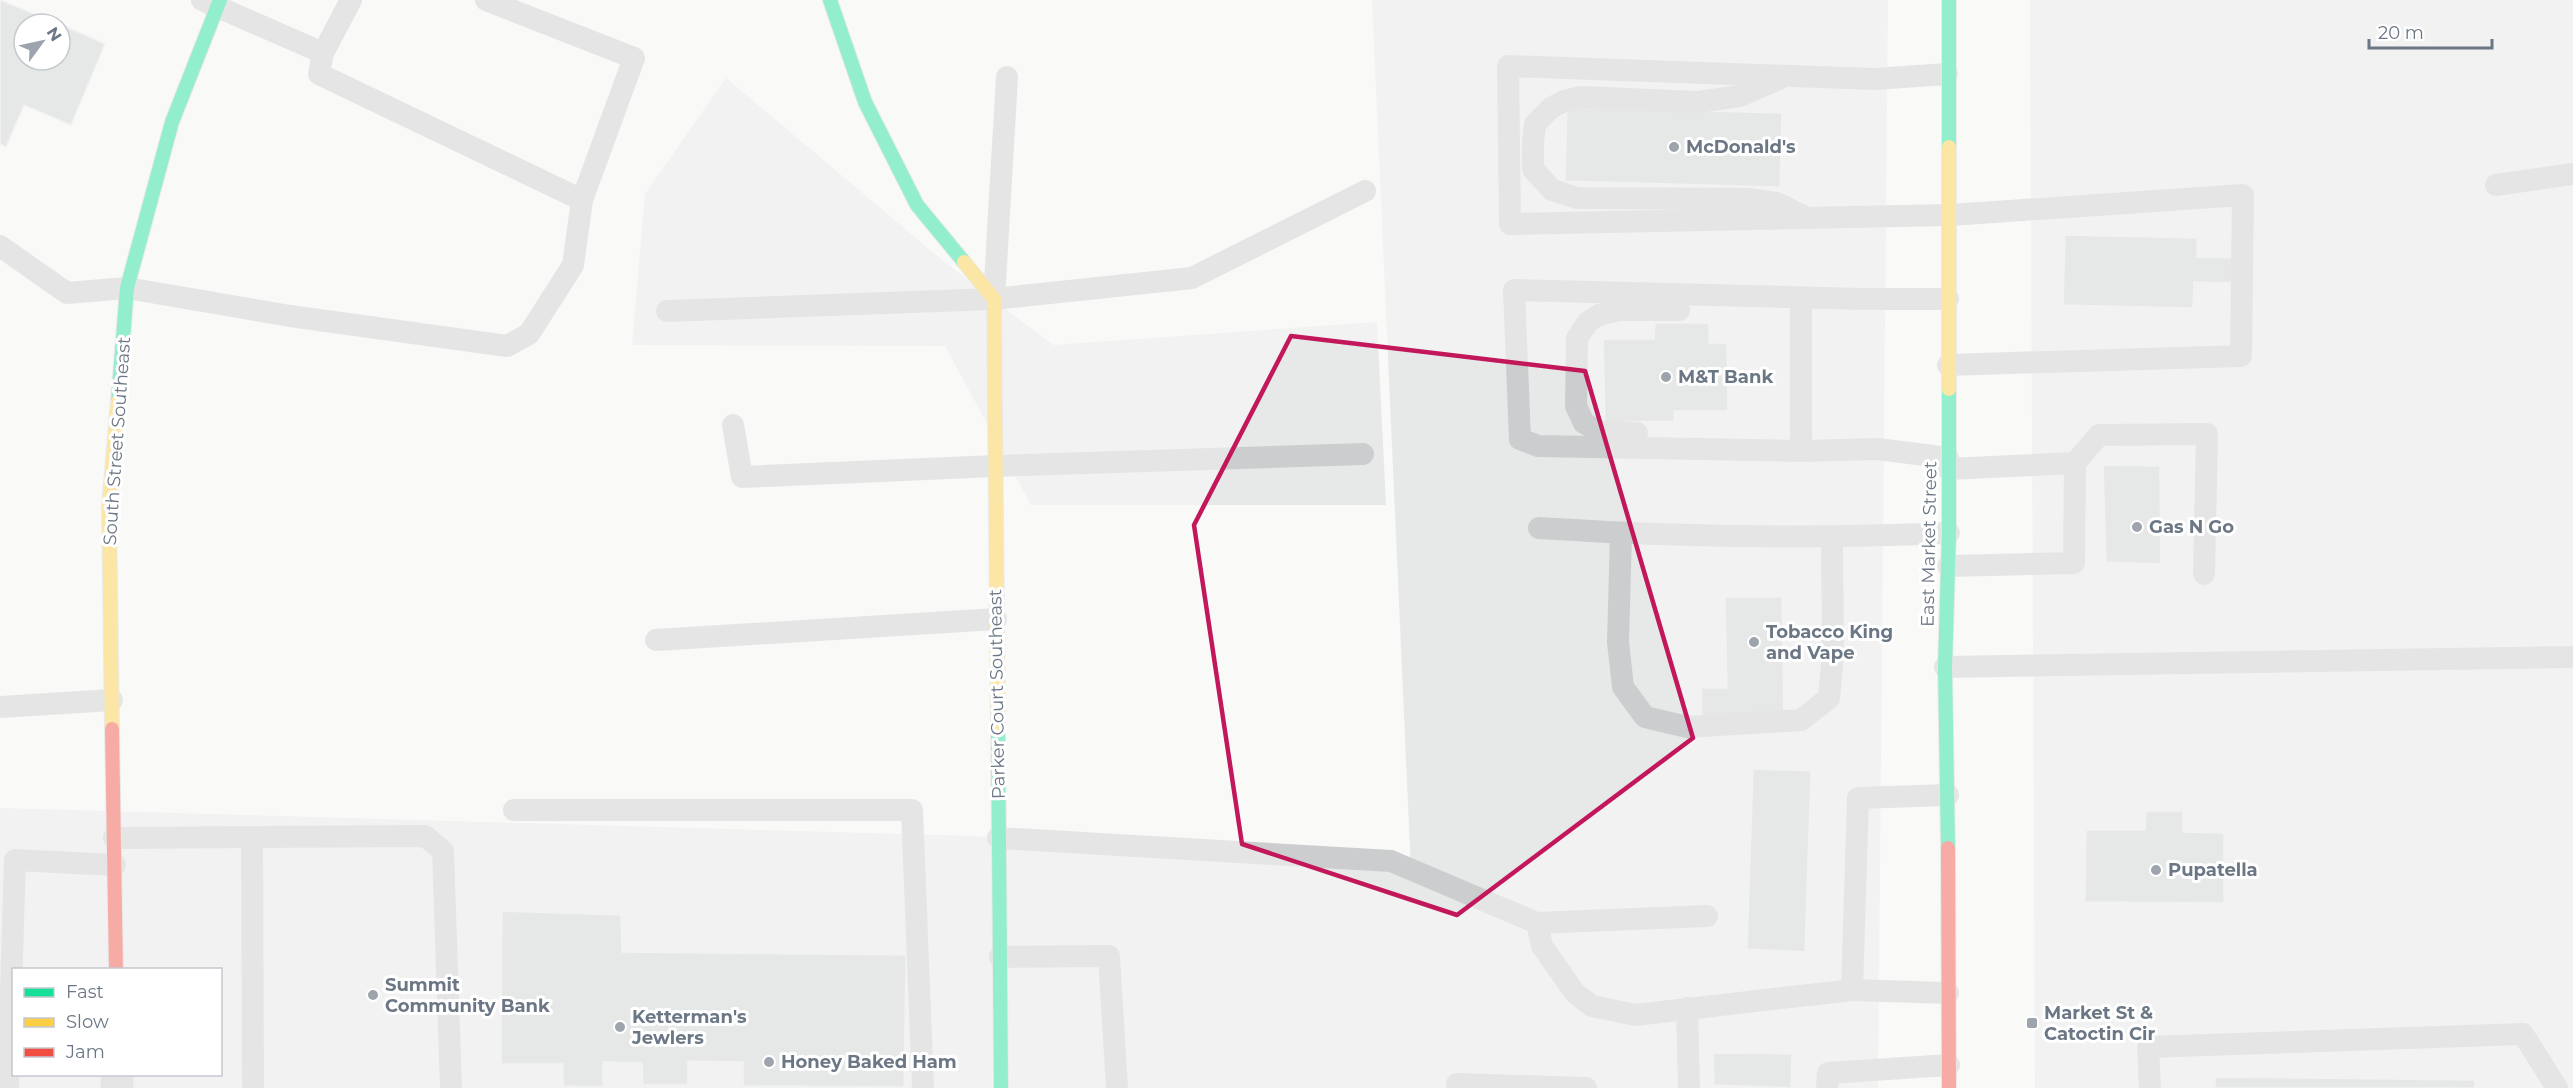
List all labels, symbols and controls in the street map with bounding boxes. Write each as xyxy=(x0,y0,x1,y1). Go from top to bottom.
north arrow xyxy=(12,12,72,72)
scale bar xyxy=(2369,12,2492,50)
text: 20 m xyxy=(2378,22,2424,44)
text: N xyxy=(43,24,66,45)
place label: McDonald's xyxy=(1686,136,1796,158)
marker: McDonald's xyxy=(1667,140,1681,154)
street label: South Street Southeast xyxy=(99,336,135,546)
place label: M&T Bank xyxy=(1678,366,1773,388)
marker: M&T Bank xyxy=(1659,370,1673,384)
street label: East Market Street xyxy=(1917,461,1941,627)
place label: Gas N Go xyxy=(2149,516,2234,538)
marker: Gas N Go xyxy=(2130,520,2144,534)
street label: Parker Court Southeast xyxy=(984,589,1010,799)
place label: Tobacco King and Vape xyxy=(1766,621,1893,664)
marker: Tobacco King and Vape xyxy=(1747,635,1761,649)
place label: Pupatella xyxy=(2168,859,2258,881)
marker: Pupatella xyxy=(2149,863,2163,877)
legend xyxy=(12,968,222,1076)
place label: Summit Community Bank xyxy=(385,974,550,1017)
text: Fast xyxy=(66,981,104,1003)
marker: Summit Community Bank xyxy=(366,988,380,1002)
place label: Market St & Catoctin Cir xyxy=(2044,1002,2155,1045)
place label: Ketterman's Jewlers xyxy=(631,1006,747,1049)
text: Slow xyxy=(66,1011,109,1033)
marker: Market St & Catoctin Cir xyxy=(2025,1016,2039,1030)
marker: Ketterman's Jewlers xyxy=(613,1020,627,1034)
text: Jam xyxy=(65,1041,105,1063)
place label: Honey Baked Ham xyxy=(781,1051,957,1073)
marker: Honey Baked Ham xyxy=(762,1055,776,1069)

